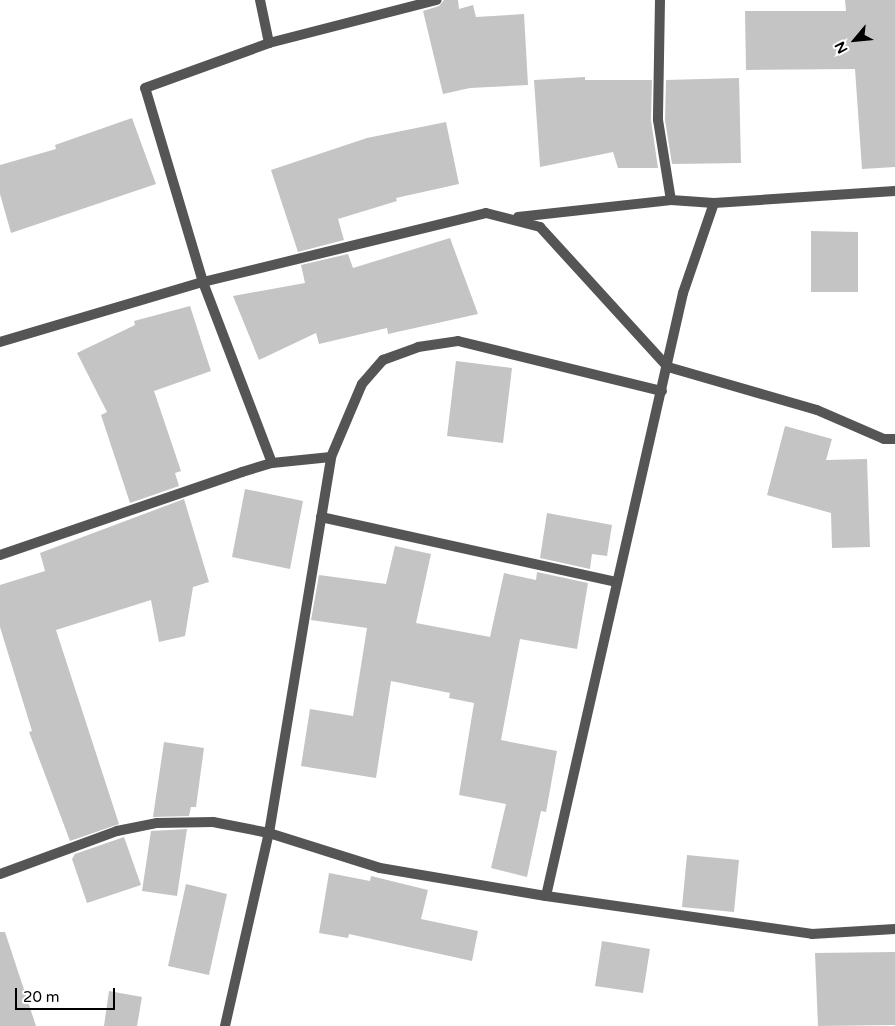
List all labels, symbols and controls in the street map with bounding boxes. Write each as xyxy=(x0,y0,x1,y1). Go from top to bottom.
north arrow xyxy=(830,15,880,65)
text: N xyxy=(831,38,851,56)
scale bar xyxy=(18,978,118,1010)
text: 20 m xyxy=(23,988,60,1006)

